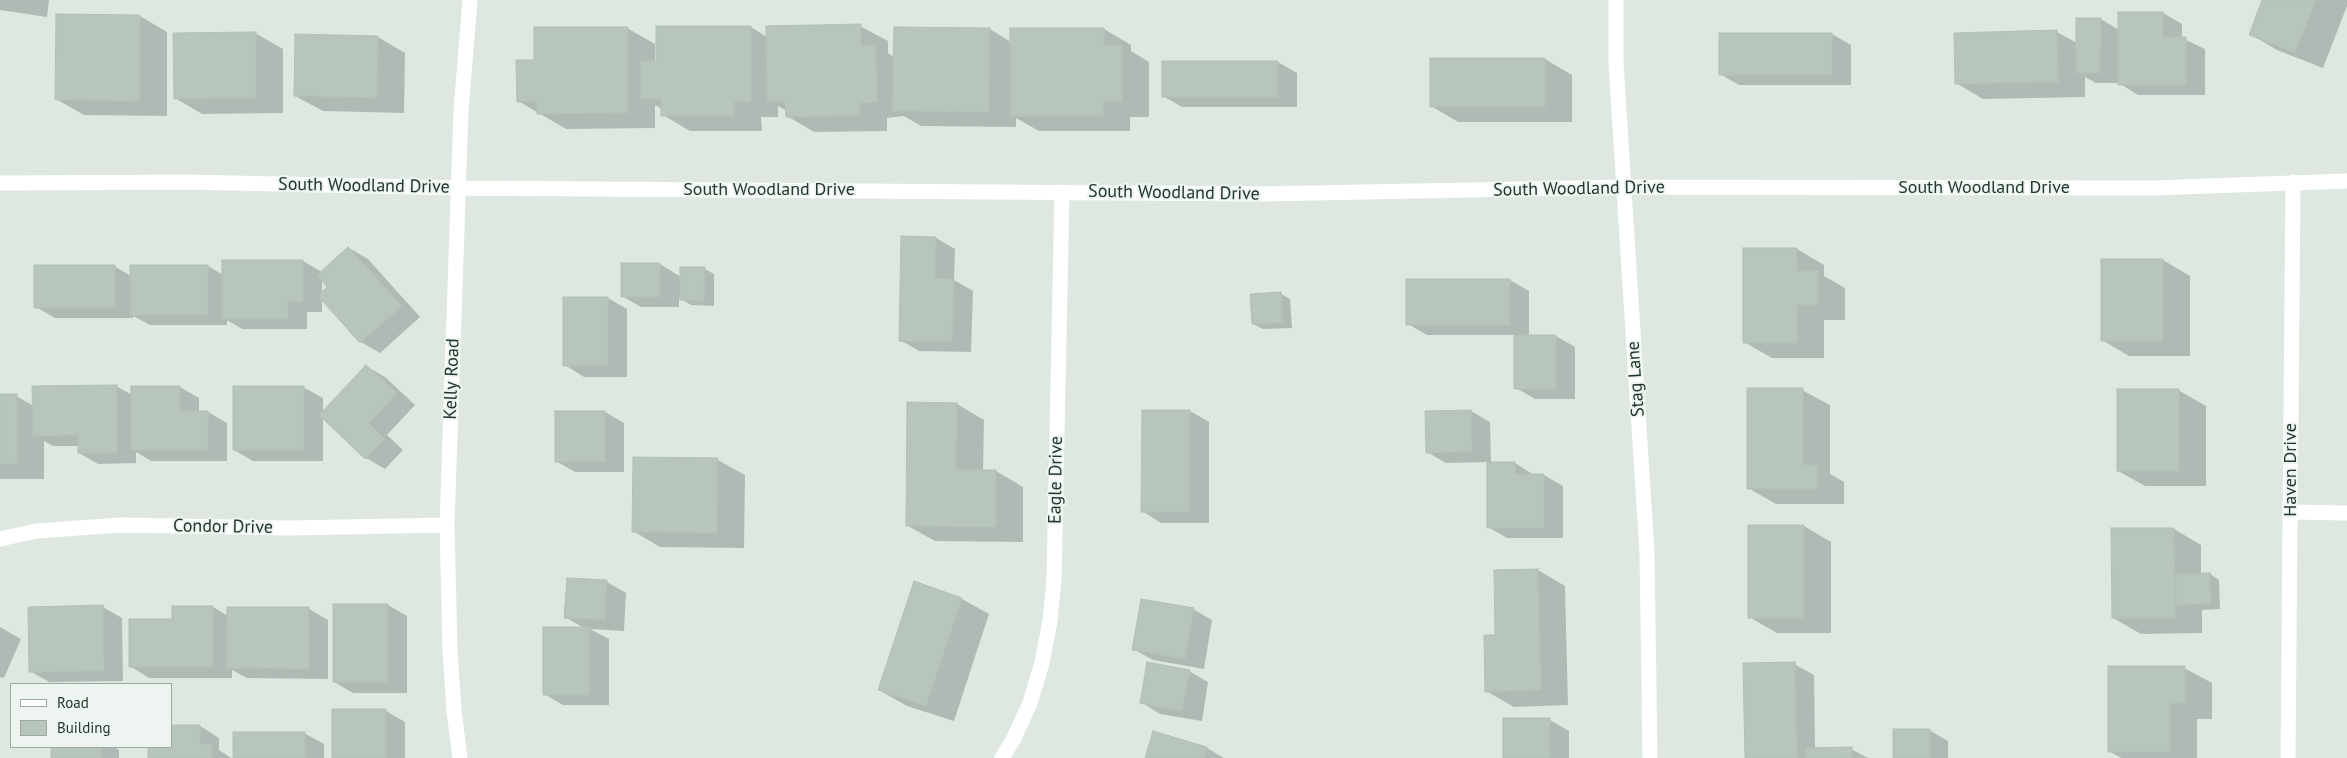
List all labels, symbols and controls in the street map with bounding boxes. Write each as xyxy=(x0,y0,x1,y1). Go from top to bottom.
street label: South Woodland Drive xyxy=(278,174,450,198)
street label: South Woodland Drive xyxy=(1493,177,1665,201)
street label: South Woodland Drive xyxy=(1898,177,2070,199)
street label: South Woodland Drive xyxy=(683,179,855,201)
street label: South Woodland Drive xyxy=(1088,181,1260,205)
street label: Kelly Road xyxy=(440,338,464,420)
street label: Stag Lane xyxy=(1623,340,1649,418)
street label: Haven Drive xyxy=(2280,423,2302,517)
street label: Eagle Drive xyxy=(1044,436,1068,524)
street label: Condor Drive xyxy=(173,515,273,539)
legend xyxy=(10,683,172,748)
text: Road xyxy=(57,693,89,712)
text: Building xyxy=(57,718,111,737)

